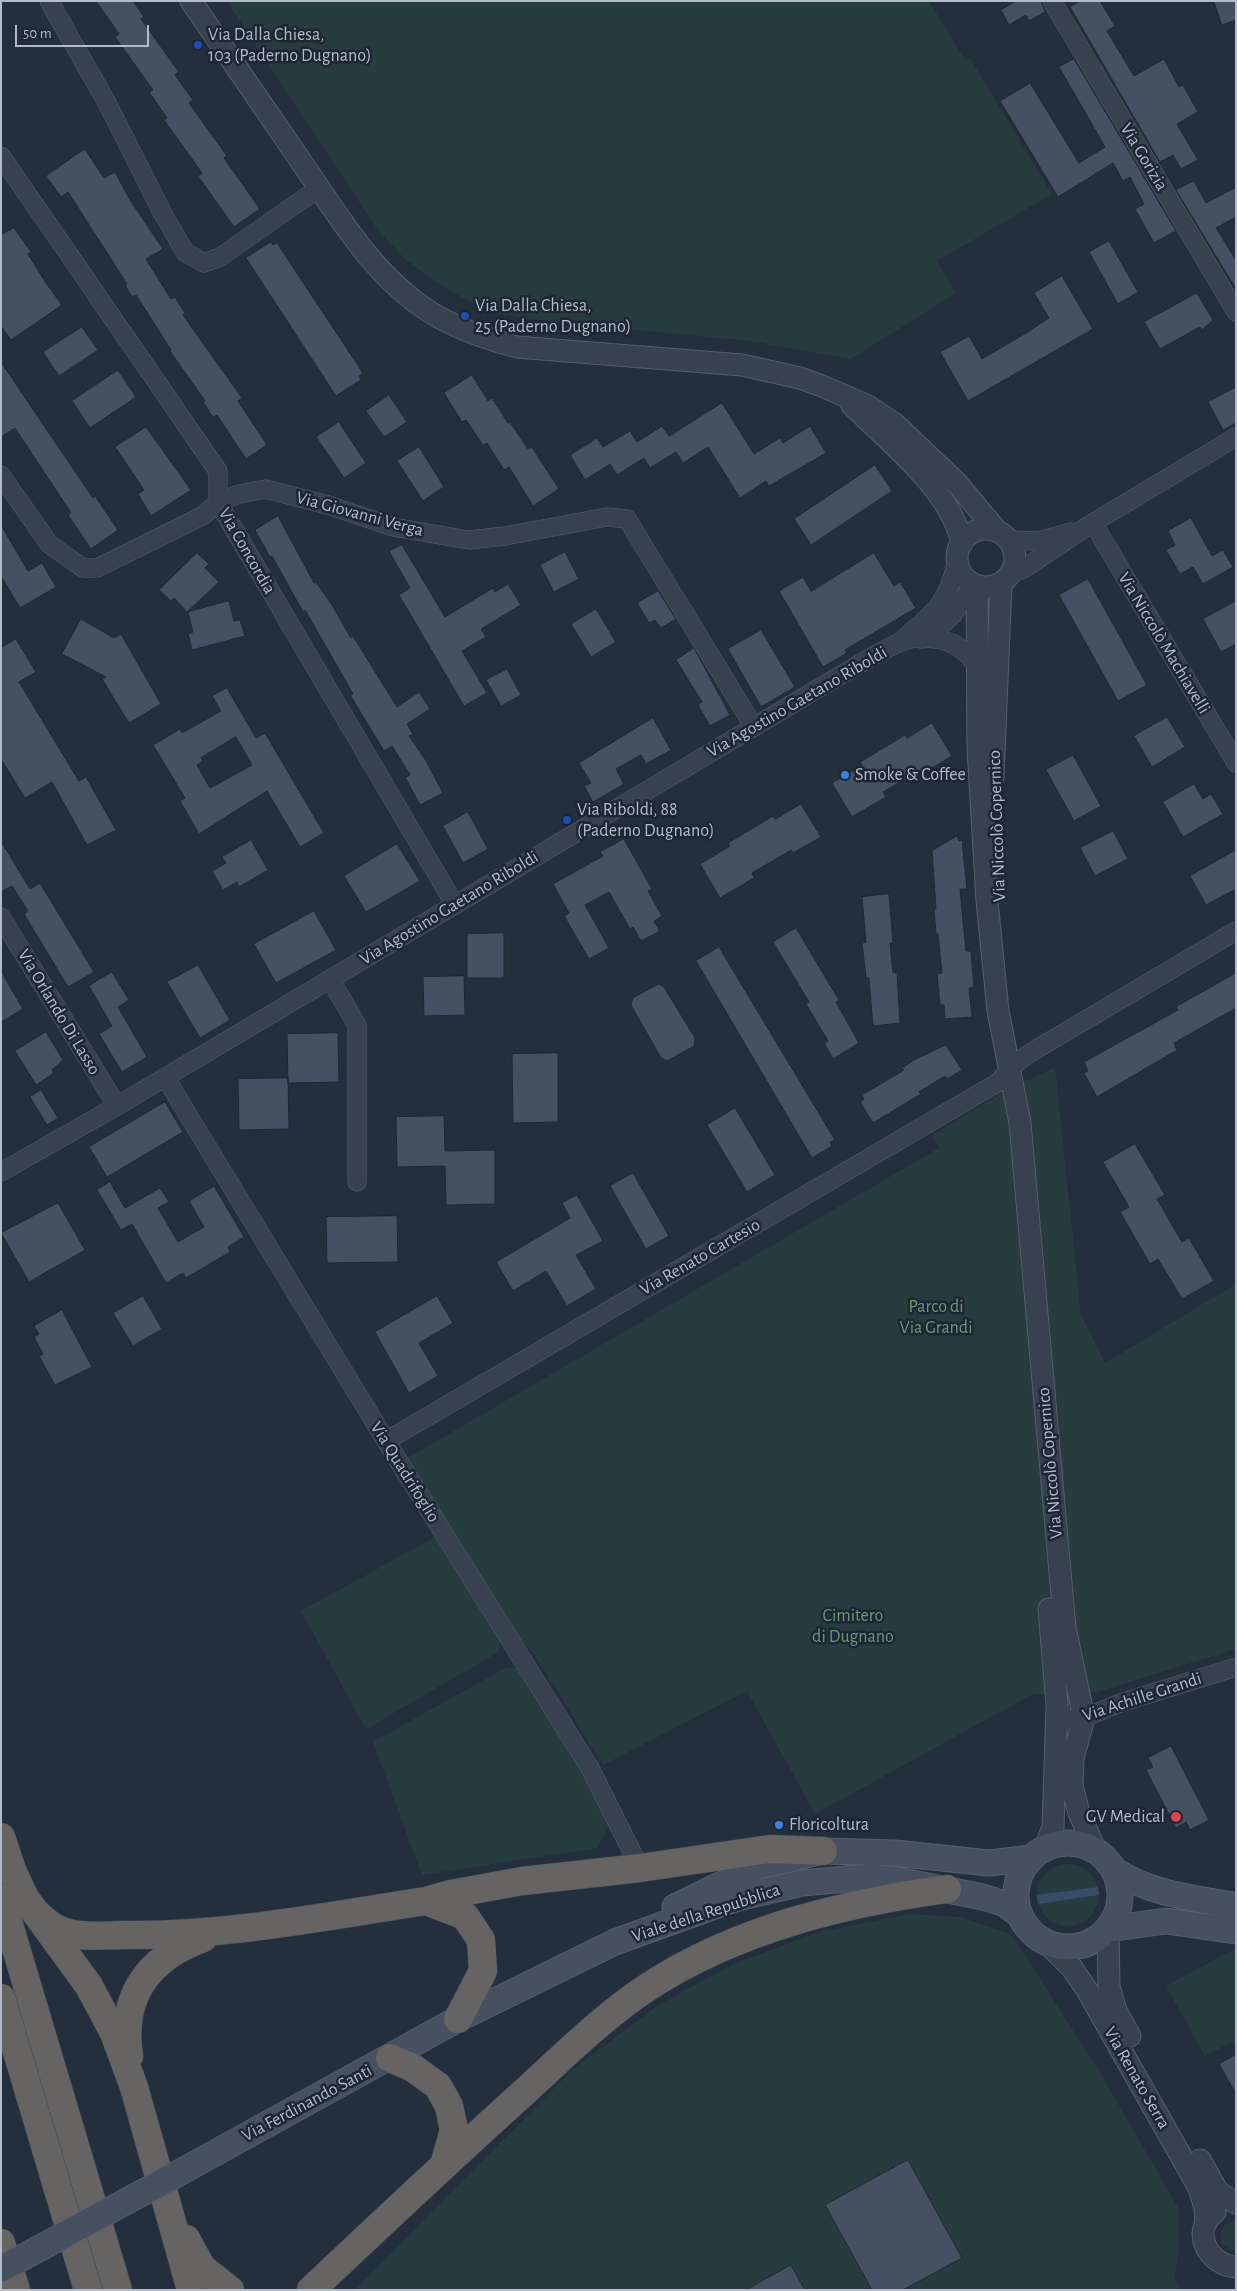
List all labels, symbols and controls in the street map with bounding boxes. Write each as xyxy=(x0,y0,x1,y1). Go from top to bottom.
scale bar xyxy=(18,15,151,47)
place label: Via Dalla Chiesa, 103 (Paderno Dugnano) xyxy=(208,24,372,66)
text: 50 m xyxy=(23,26,52,41)
marker: Via Dalla Chiesa, 103 (Paderno Dugnano) xyxy=(192,39,204,51)
street label: Via Gorizia xyxy=(1115,119,1173,195)
place label: Via Dalla Chiesa, 25 (Paderno Dugnano) xyxy=(475,295,631,338)
marker: Via Dalla Chiesa, 25 (Paderno Dugnano) xyxy=(459,310,471,322)
street label: Via Giovanni Verga xyxy=(294,487,426,541)
street label: Via Concordia xyxy=(214,504,280,598)
street label: Via Niccolò Machiavelli xyxy=(1113,568,1215,718)
street label: Via Agostino Gaetano Riboldi xyxy=(703,642,891,762)
street label: Via Niccolò Copernico xyxy=(984,750,1010,902)
place label: Smoke & Coffee xyxy=(855,764,966,786)
marker: Smoke & Coffee xyxy=(839,769,851,781)
place label: Via Riboldi, 88 (Paderno Dugnano) xyxy=(577,799,715,842)
marker: Via Riboldi, 88 (Paderno Dugnano) xyxy=(561,814,573,826)
street label: Via Agostino Gaetano Riboldi xyxy=(356,846,542,970)
street label: Via Orlando Di Lasso xyxy=(13,945,105,1079)
street label: Via Renato Cartesio xyxy=(636,1214,764,1300)
park label: Parco di Via Grandi xyxy=(900,1296,972,1338)
street label: Via Niccolò Copernico xyxy=(1033,1386,1067,1540)
street label: Via Quadrifoglio xyxy=(365,1418,445,1526)
park label: Cimitero di Dugnano xyxy=(812,1605,894,1648)
street label: Via Achille Grandi xyxy=(1080,1668,1204,1726)
place label: GV Medical xyxy=(1086,1806,1165,1828)
marker: GV Medical xyxy=(1169,1810,1183,1824)
place label: Floricoltura xyxy=(789,1814,869,1836)
marker: Floricoltura xyxy=(773,1819,785,1831)
street label: Viale della Repubblica xyxy=(629,1879,783,1947)
street label: Via Renato Serra xyxy=(1099,2023,1175,2133)
street label: Via Ferdinando Santi xyxy=(238,2060,376,2146)

